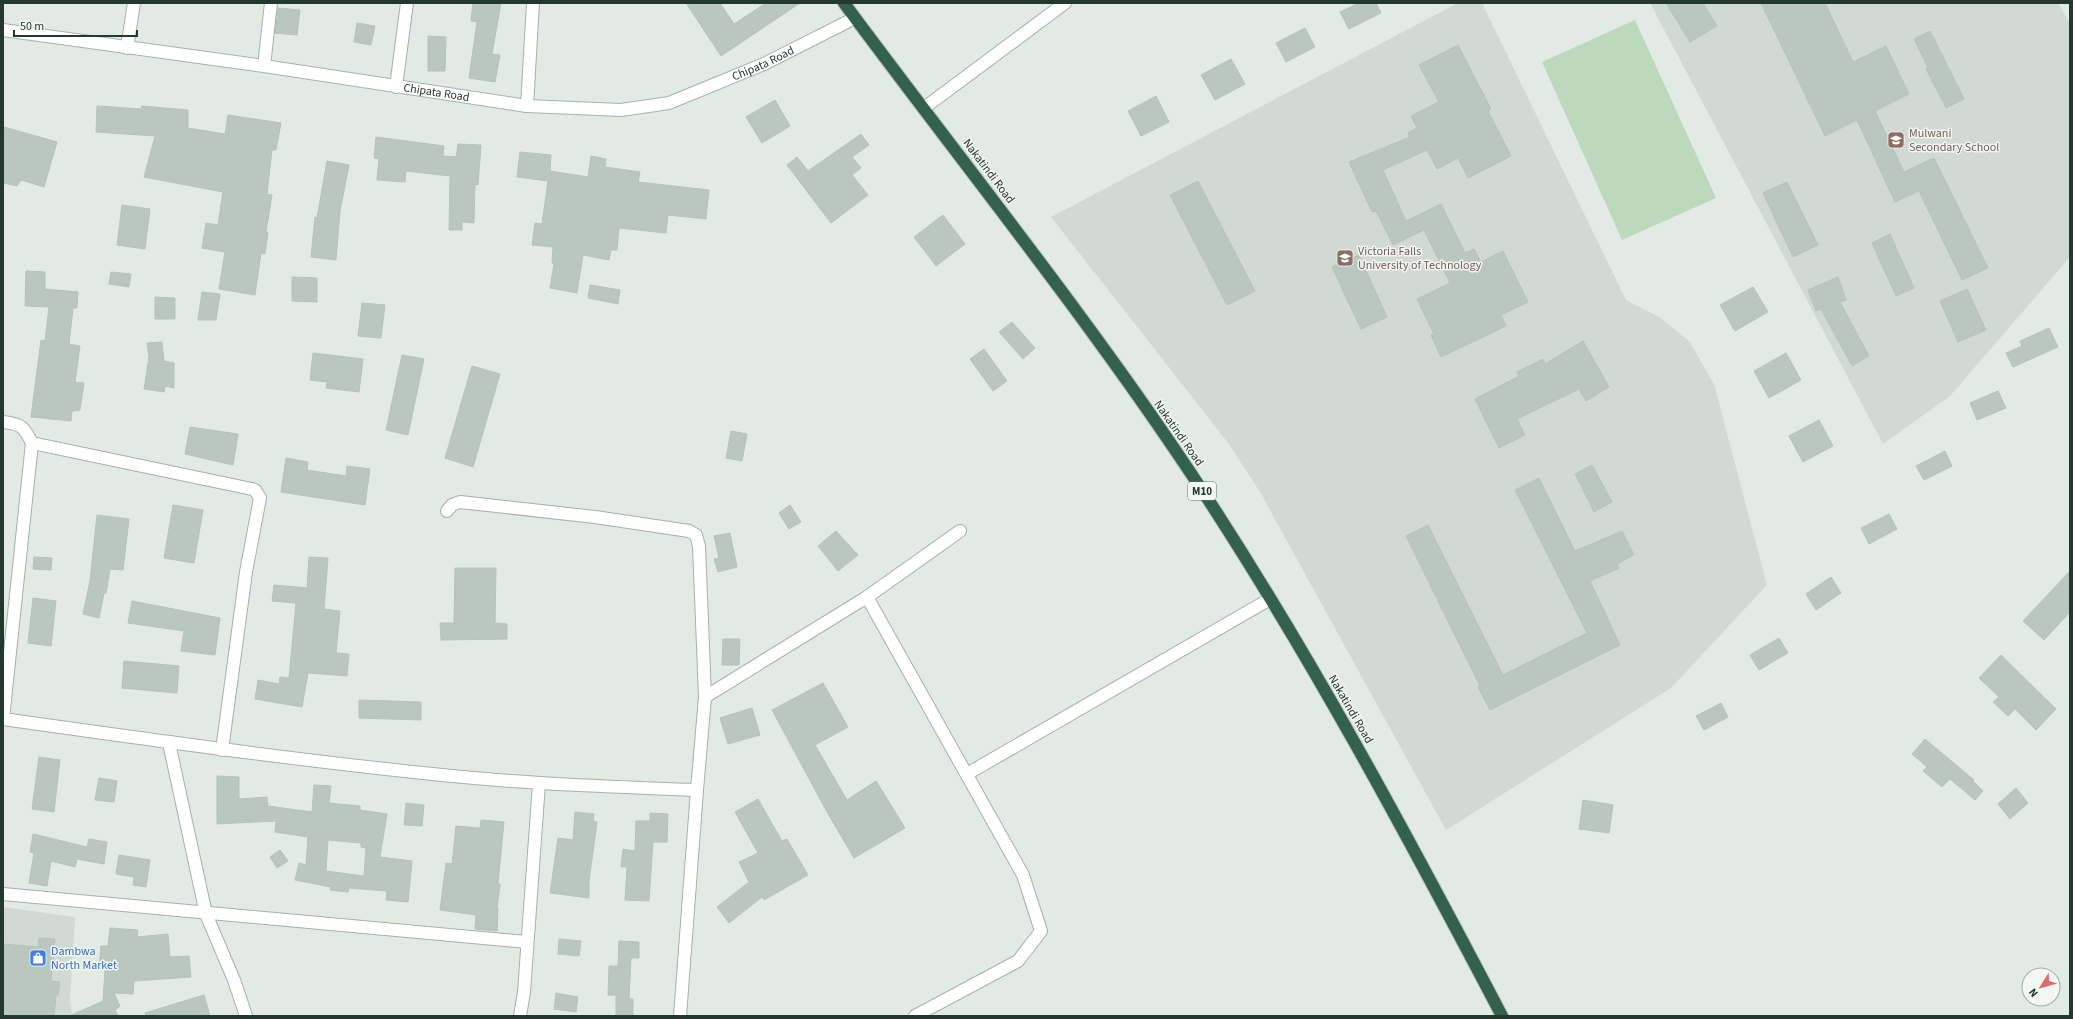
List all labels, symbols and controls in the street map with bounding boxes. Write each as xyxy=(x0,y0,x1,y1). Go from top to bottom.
scale bar xyxy=(14,12,137,38)
text: 50 m xyxy=(20,18,44,35)
street label: Chipata Road xyxy=(729,42,797,85)
street label: Chipata Road xyxy=(402,79,471,106)
place label: Mulwani Secondary School xyxy=(1909,125,1999,156)
school or university icon: Mulwani Secondary School xyxy=(1886,130,1906,150)
street label: Nakatindi Road xyxy=(959,135,1019,207)
place label: Victoria Falls University of Technology xyxy=(1358,243,1482,274)
school or university icon: Victoria Falls University of Technology xyxy=(1335,248,1355,268)
street label: Nakatindi Road xyxy=(1150,397,1208,470)
road number: M10 xyxy=(1188,482,1216,500)
street label: Nakatindi Road xyxy=(1324,672,1377,747)
place label: Dambwa North Market xyxy=(51,943,117,974)
shop icon: Dambwa North Market xyxy=(28,948,48,968)
north arrow xyxy=(2021,967,2061,1007)
text: N xyxy=(2025,985,2042,1000)

